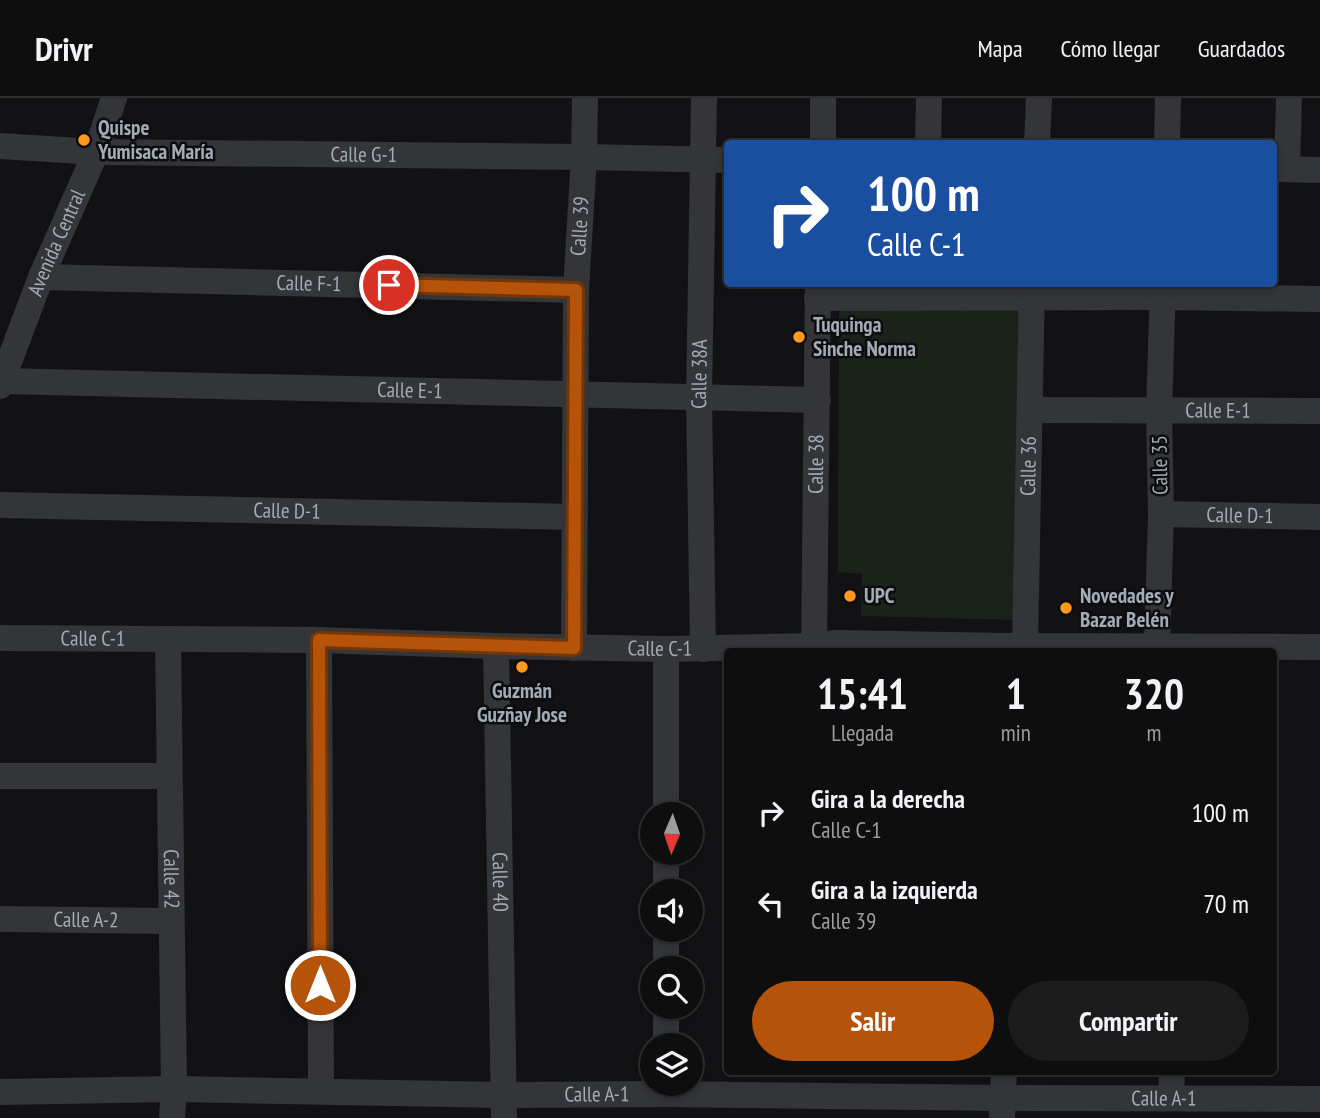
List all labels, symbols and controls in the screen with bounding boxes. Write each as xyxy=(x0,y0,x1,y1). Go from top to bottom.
text: Drivr xyxy=(35,27,93,70)
text: Mapa xyxy=(978,33,1023,64)
text: Cómo llegar xyxy=(1061,33,1160,64)
text: Guardados xyxy=(1198,33,1285,64)
place label: Quispe Yumisaca María xyxy=(97,114,214,165)
marker: Quispe Yumisaca María xyxy=(76,132,92,148)
street label: Calle G-1 xyxy=(330,140,397,168)
text: 100 m xyxy=(867,161,980,225)
icon: right xyxy=(752,168,843,259)
street label: Avenida Central xyxy=(21,185,91,300)
street label: Calle 39 xyxy=(564,196,595,257)
text: Calle C-1 xyxy=(867,223,965,265)
pin xyxy=(359,255,419,315)
icon: arrive xyxy=(370,266,408,304)
street label: Calle F-1 xyxy=(276,269,342,297)
place label: Tuquinga Sinche Norma xyxy=(813,311,916,362)
marker: Tuquinga Sinche Norma xyxy=(791,329,807,345)
street label: Calle 38A xyxy=(685,339,713,409)
street label: Calle E-1 xyxy=(377,376,443,404)
street label: Calle E-1 xyxy=(1185,397,1251,424)
street label: Calle 38 xyxy=(802,434,829,494)
street label: Calle 35 xyxy=(1145,435,1174,495)
street label: Calle 36 xyxy=(1014,436,1042,496)
street label: Calle D-1 xyxy=(253,496,321,525)
street label: Calle D-1 xyxy=(1206,501,1274,529)
place label: UPC xyxy=(864,582,895,609)
place label: Novedades y Bazar Belén xyxy=(1080,582,1174,633)
marker: UPC xyxy=(842,588,858,604)
marker: Novedades y Bazar Belén xyxy=(1058,600,1074,616)
street label: Calle C-1 xyxy=(61,624,125,652)
street label: Calle C-1 xyxy=(627,634,692,662)
marker: Guzmán Guzñay Jose xyxy=(514,659,530,675)
text: 15:41 xyxy=(817,666,908,721)
text: 1 xyxy=(1006,666,1026,721)
text: 320 xyxy=(1124,666,1184,721)
place label: Guzmán Guzñay Jose xyxy=(477,677,567,728)
text: Llegada xyxy=(831,718,894,747)
text: min xyxy=(1001,718,1031,747)
text: m xyxy=(1146,718,1161,747)
text: Gira a la derecha xyxy=(811,782,965,815)
icon: right xyxy=(752,794,790,832)
text: 100 m xyxy=(1191,796,1249,829)
north arrow xyxy=(640,802,704,864)
map controls xyxy=(640,802,703,1096)
text: Calle C-1 xyxy=(811,815,882,844)
street label: Calle 42 xyxy=(158,849,186,909)
street label: Calle 40 xyxy=(486,852,515,912)
text: Gira a la izquierda xyxy=(811,873,978,906)
button: sound xyxy=(640,879,703,942)
icon: left xyxy=(752,885,790,923)
text: 70 m xyxy=(1203,887,1249,920)
street label: Calle A-2 xyxy=(53,906,119,933)
text: Calle 39 xyxy=(811,906,876,935)
position arrow xyxy=(283,948,357,1022)
button: search xyxy=(640,956,703,1019)
button: Salir xyxy=(752,981,994,1061)
button: Compartir xyxy=(1008,981,1249,1061)
button: layers xyxy=(640,1033,703,1096)
street label: Calle A-1 xyxy=(564,1080,629,1108)
street label: Calle A-1 xyxy=(1131,1084,1196,1112)

